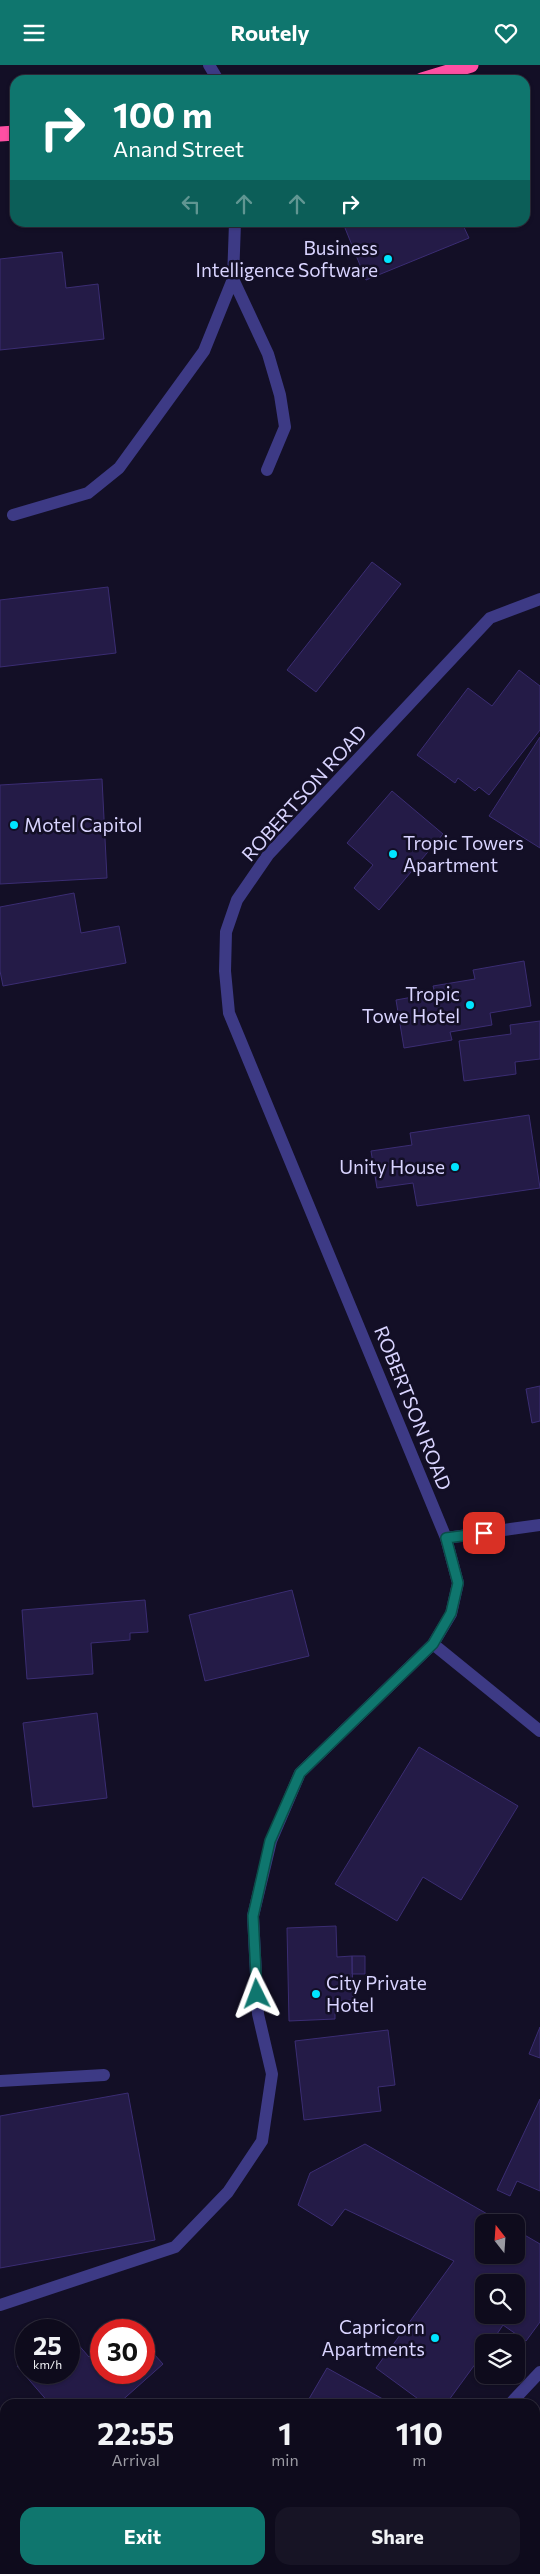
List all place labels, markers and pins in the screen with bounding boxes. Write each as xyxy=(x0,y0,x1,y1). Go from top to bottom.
place label: Business Intelligence Software xyxy=(196,236,378,281)
marker: Business Intelligence Software xyxy=(382,253,394,265)
place label: Motel Capitol xyxy=(24,813,142,836)
marker: Motel Capitol xyxy=(8,819,20,831)
place label: Tropic Towers Apartment xyxy=(403,831,524,876)
marker: Tropic Towers Apartment xyxy=(387,848,399,860)
place label: Tropic Towe Hotel xyxy=(362,982,460,1027)
marker: Tropic Towe Hotel xyxy=(464,999,476,1011)
place label: Unity House xyxy=(339,1155,445,1178)
marker: Unity House xyxy=(449,1161,461,1173)
pin xyxy=(463,1512,505,1554)
place label: City Private Hotel xyxy=(326,1971,427,2016)
marker: City Private Hotel xyxy=(310,1988,322,2000)
place label: Capricorn Apartments xyxy=(321,2315,425,2360)
marker: Capricorn Apartments xyxy=(429,2332,441,2344)

